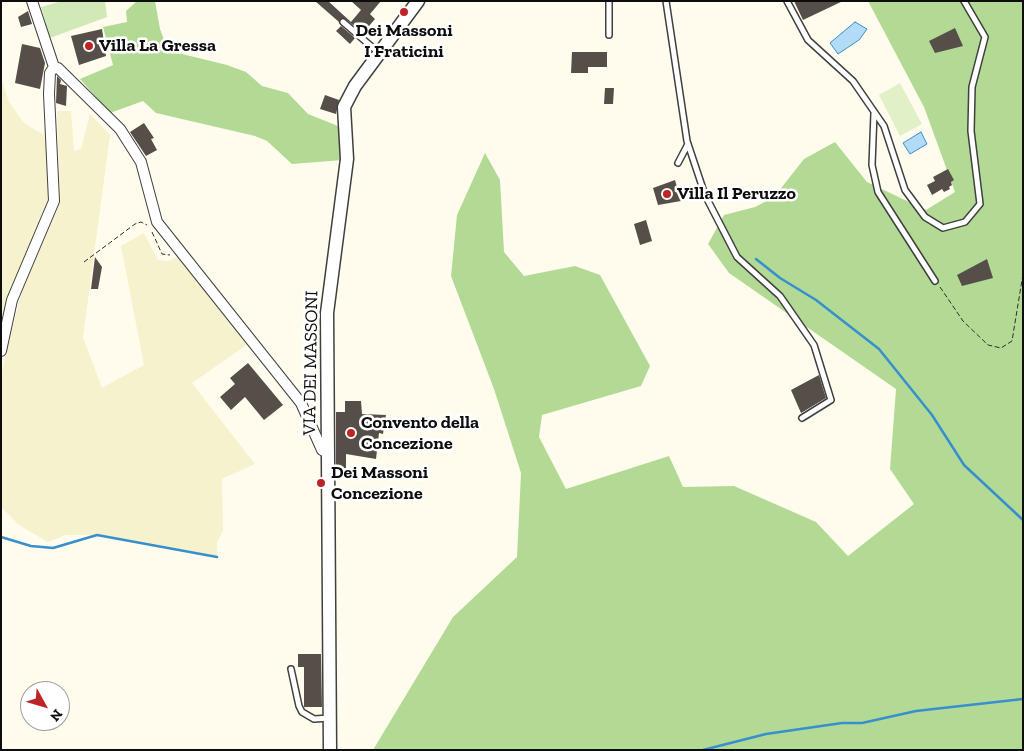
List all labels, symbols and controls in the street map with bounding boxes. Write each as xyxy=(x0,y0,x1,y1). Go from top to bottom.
marker: Dei Massoni I Fraticini xyxy=(398,6,410,18)
place label: Dei Massoni I Fraticini xyxy=(355,20,453,62)
place label: Villa La Gressa xyxy=(99,35,216,57)
marker: Villa La Gressa xyxy=(83,40,95,52)
place label: Villa Il Peruzzo xyxy=(677,183,796,205)
marker: Villa Il Peruzzo xyxy=(661,188,673,200)
street label: VIA DEI MASSONI xyxy=(299,290,323,436)
place label: Convento della Concezione xyxy=(361,412,479,454)
marker: Convento della Concezione xyxy=(345,427,357,439)
place label: Dei Massoni Concezione xyxy=(331,462,428,504)
marker: Dei Massoni Concezione xyxy=(315,477,327,489)
north arrow xyxy=(20,681,70,731)
text: N xyxy=(46,706,66,725)

